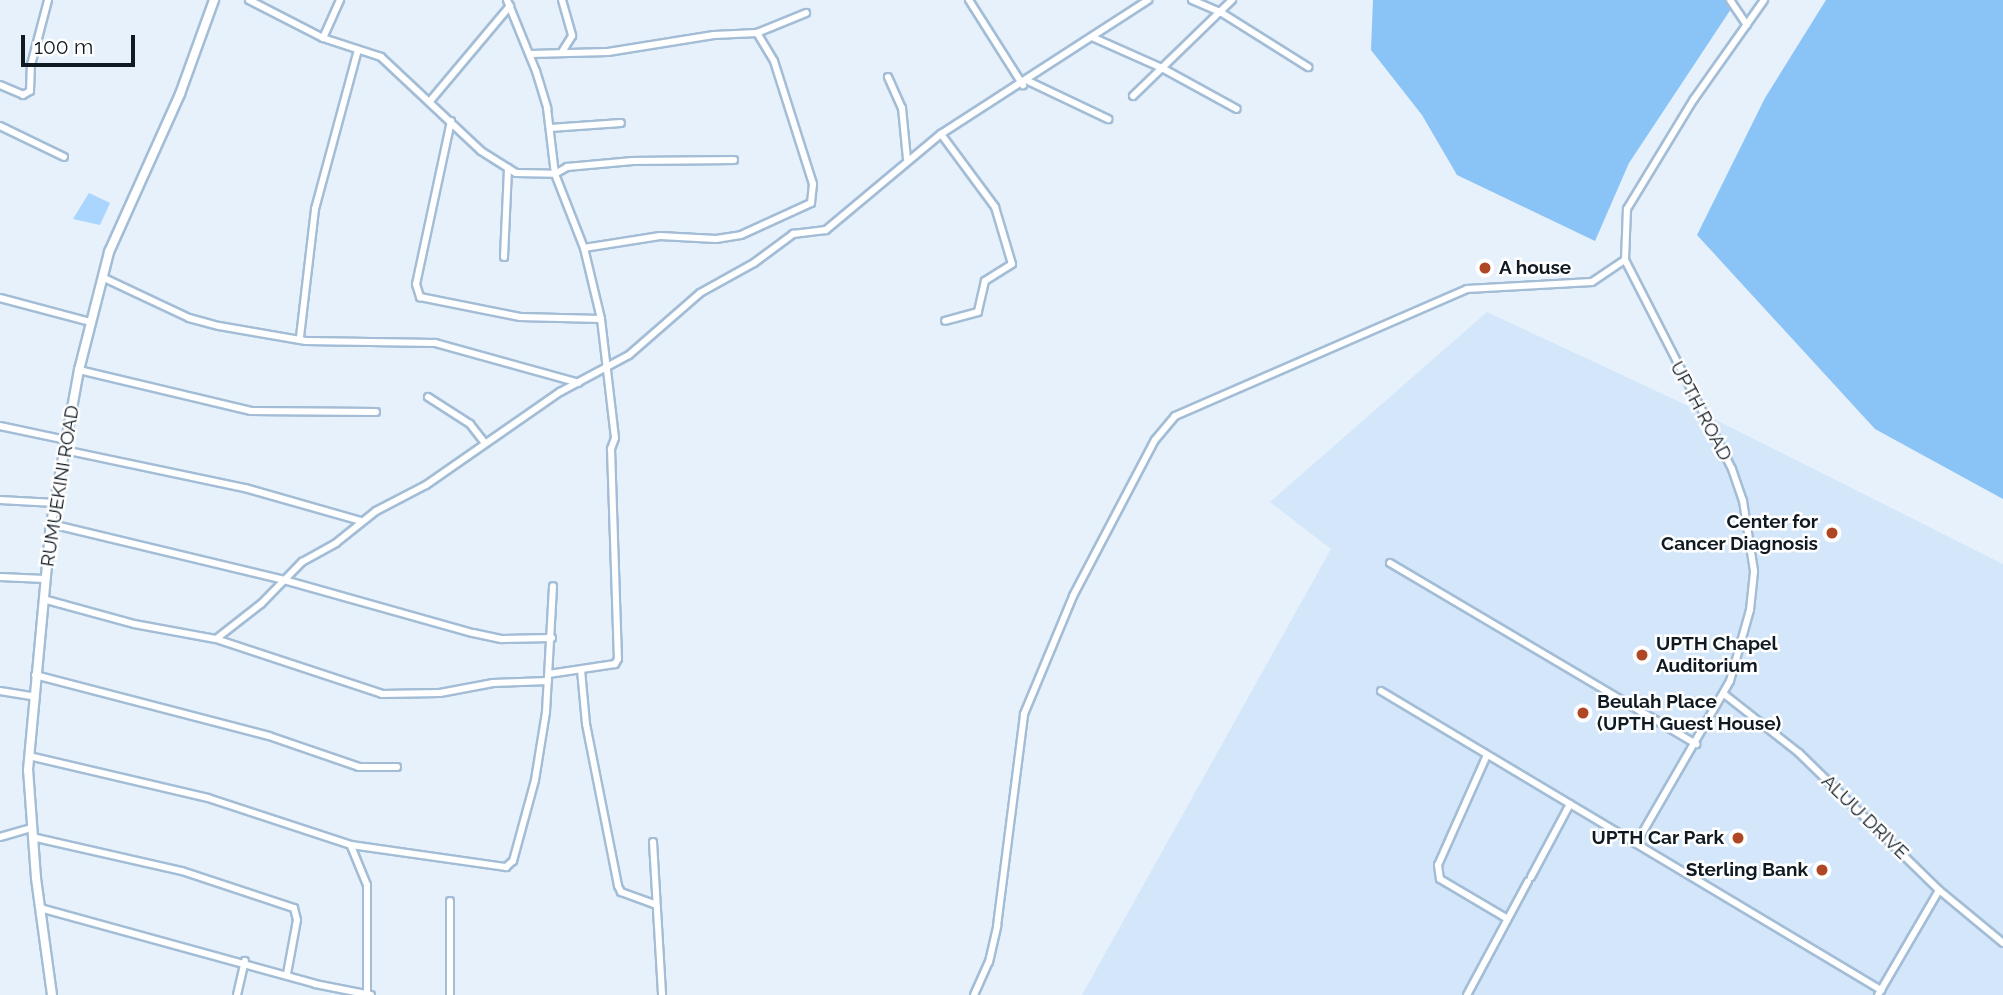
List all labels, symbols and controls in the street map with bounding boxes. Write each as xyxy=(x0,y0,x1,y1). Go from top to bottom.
scale bar xyxy=(24,21,138,65)
text: 100 m xyxy=(34,34,93,59)
place label: A house xyxy=(1499,257,1572,279)
marker: A house xyxy=(1477,260,1493,276)
street label: UPTH ROAD xyxy=(1665,357,1737,465)
street label: RUMUEKINI ROAD xyxy=(36,404,84,568)
place label: Center for Cancer Diagnosis xyxy=(1661,511,1818,555)
marker: Center for Cancer Diagnosis xyxy=(1824,525,1840,541)
place label: UPTH Chapel Auditorium xyxy=(1656,633,1777,677)
marker: UPTH Chapel Auditorium xyxy=(1634,647,1650,663)
place label: Beulah Place (UPTH Guest House) xyxy=(1597,691,1781,735)
marker: Beulah Place (UPTH Guest House) xyxy=(1575,705,1591,721)
street label: ALUU DRIVE xyxy=(1817,770,1913,864)
place label: UPTH Car Park xyxy=(1591,827,1724,849)
marker: UPTH Car Park xyxy=(1730,830,1746,846)
place label: Sterling Bank xyxy=(1686,859,1808,881)
marker: Sterling Bank xyxy=(1814,862,1830,878)

